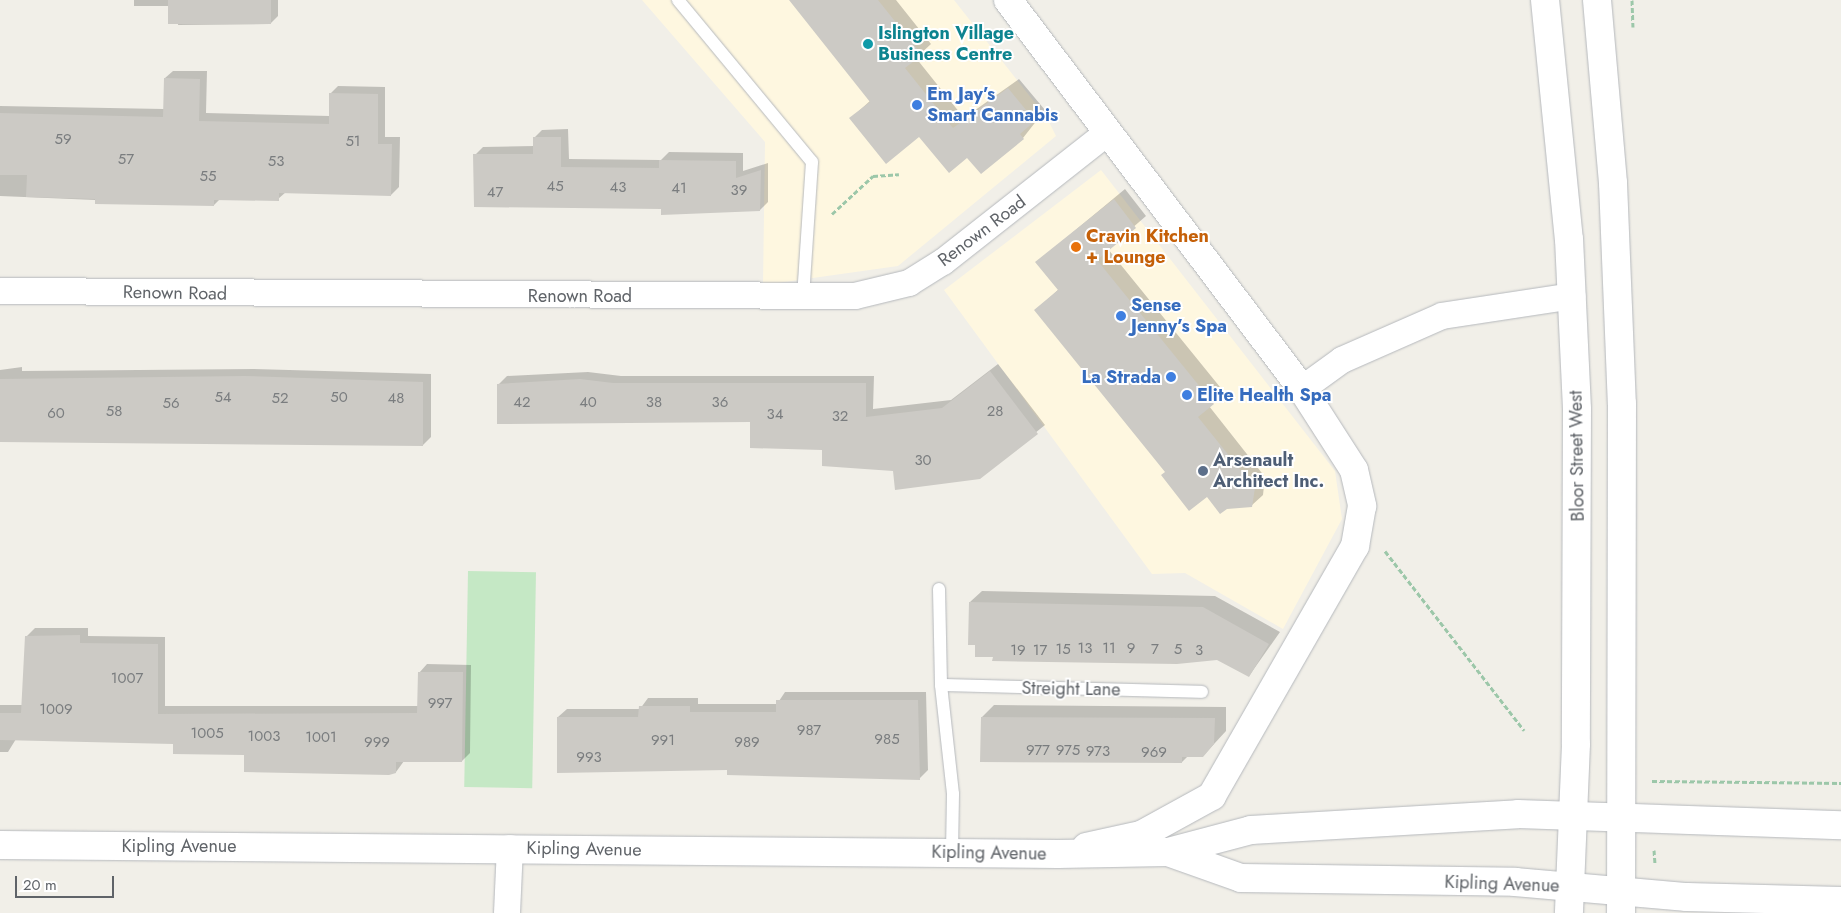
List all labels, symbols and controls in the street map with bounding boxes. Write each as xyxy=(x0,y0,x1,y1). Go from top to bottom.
place label: Islington Village Business Centre xyxy=(878,23,1014,66)
marker: Islington Village Business Centre xyxy=(862,38,874,50)
place label: Em Jay’s Smart Cannabis xyxy=(927,84,1058,126)
marker: Em Jay’s Smart Cannabis xyxy=(911,99,923,111)
house number: 59 xyxy=(54,131,72,149)
house number: 51 xyxy=(345,133,361,151)
house number: 57 xyxy=(118,151,134,169)
house number: 53 xyxy=(268,153,284,171)
house number: 55 xyxy=(200,168,216,186)
house number: 45 xyxy=(546,178,564,196)
house number: 43 xyxy=(610,179,626,197)
house number: 41 xyxy=(671,180,687,198)
house number: 39 xyxy=(731,182,747,200)
house number: 47 xyxy=(487,184,503,202)
street label: Renown Road xyxy=(934,191,1030,271)
place label: Cravin Kitchen + Lounge xyxy=(1086,226,1209,268)
marker: Cravin Kitchen + Lounge xyxy=(1070,241,1082,253)
street label: Renown Road xyxy=(123,281,227,305)
street label: Renown Road xyxy=(528,285,632,307)
place label: Sense Jenny’s Spa xyxy=(1131,295,1227,338)
marker: Sense Jenny’s Spa xyxy=(1115,310,1127,322)
place label: La Strada xyxy=(1082,366,1161,388)
marker: La Strada xyxy=(1165,371,1177,383)
place label: Elite Health Spa xyxy=(1197,384,1332,406)
house number: 54 xyxy=(214,389,232,407)
house number: 50 xyxy=(330,389,348,407)
marker: Elite Health Spa xyxy=(1181,389,1193,401)
house number: 52 xyxy=(272,390,288,408)
house number: 48 xyxy=(388,390,404,408)
street label: Bloor Street West xyxy=(1565,390,1589,522)
house number: 42 xyxy=(513,394,531,412)
house number: 40 xyxy=(579,394,597,412)
house number: 38 xyxy=(646,394,662,412)
house number: 36 xyxy=(712,394,728,412)
house number: 56 xyxy=(162,395,180,413)
house number: 58 xyxy=(106,403,122,421)
house number: 28 xyxy=(987,403,1003,421)
house number: 60 xyxy=(47,405,65,423)
house number: 34 xyxy=(767,406,783,424)
house number: 32 xyxy=(832,408,848,426)
place label: Arsenault Architect Inc. xyxy=(1213,450,1324,492)
house number: 30 xyxy=(914,452,932,470)
marker: Arsenault Architect Inc. xyxy=(1197,465,1209,477)
house number: 13 xyxy=(1078,640,1092,658)
house number: 11 xyxy=(1102,640,1116,658)
house number: 9 xyxy=(1127,640,1135,658)
house number: 15 xyxy=(1055,641,1071,659)
house number: 7 xyxy=(1151,641,1159,659)
house number: 5 xyxy=(1174,641,1182,659)
house number: 19 xyxy=(1010,642,1026,660)
house number: 17 xyxy=(1033,642,1047,660)
house number: 3 xyxy=(1195,642,1203,660)
house number: 1007 xyxy=(111,670,143,688)
street label: Streight Lane xyxy=(1021,677,1121,701)
house number: 997 xyxy=(428,695,452,713)
house number: 1009 xyxy=(39,701,73,719)
house number: 987 xyxy=(797,722,821,740)
house number: 1005 xyxy=(190,725,224,743)
house number: 1003 xyxy=(248,728,280,746)
house number: 1001 xyxy=(305,729,337,747)
house number: 985 xyxy=(874,731,900,749)
house number: 991 xyxy=(651,732,675,750)
house number: 999 xyxy=(364,734,390,752)
house number: 989 xyxy=(734,734,760,752)
house number: 977 xyxy=(1026,742,1050,760)
house number: 975 xyxy=(1056,742,1080,760)
house number: 973 xyxy=(1086,743,1110,761)
house number: 969 xyxy=(1141,744,1167,762)
house number: 993 xyxy=(576,749,602,767)
street label: Kipling Avenue xyxy=(121,835,237,857)
street label: Kipling Avenue xyxy=(526,837,642,861)
street label: Kipling Avenue xyxy=(931,841,1047,865)
scale bar xyxy=(18,866,116,898)
street label: Kipling Avenue xyxy=(1444,871,1560,897)
text: 20 m xyxy=(23,874,57,896)

